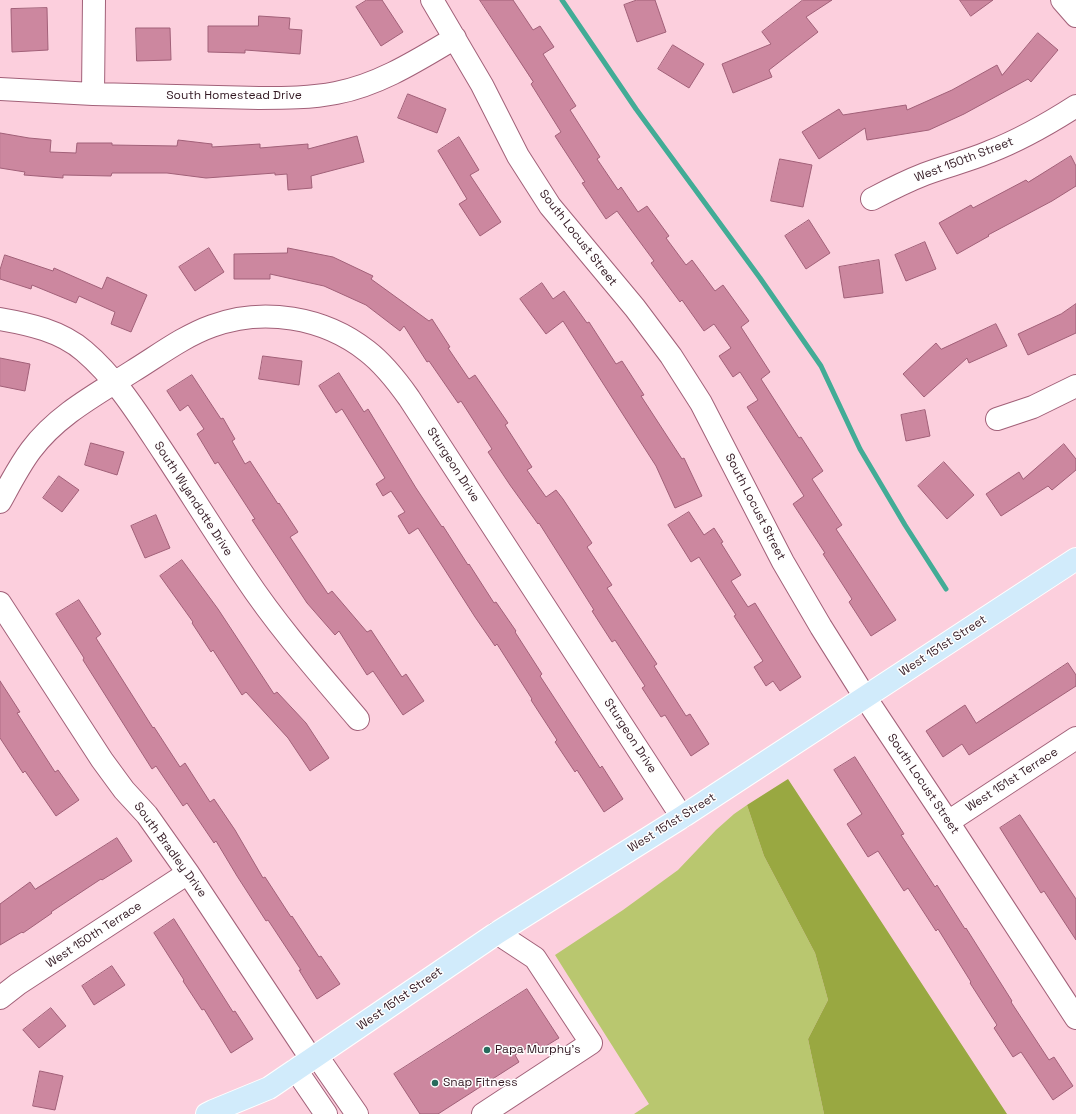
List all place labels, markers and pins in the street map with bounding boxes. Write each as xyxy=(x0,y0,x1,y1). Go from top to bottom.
place label: Papa Murphy's xyxy=(495,1043,581,1057)
marker: Papa Murphy's xyxy=(482,1045,492,1055)
place label: Snap Fitness xyxy=(443,1076,517,1090)
marker: Snap Fitness xyxy=(430,1078,440,1088)

